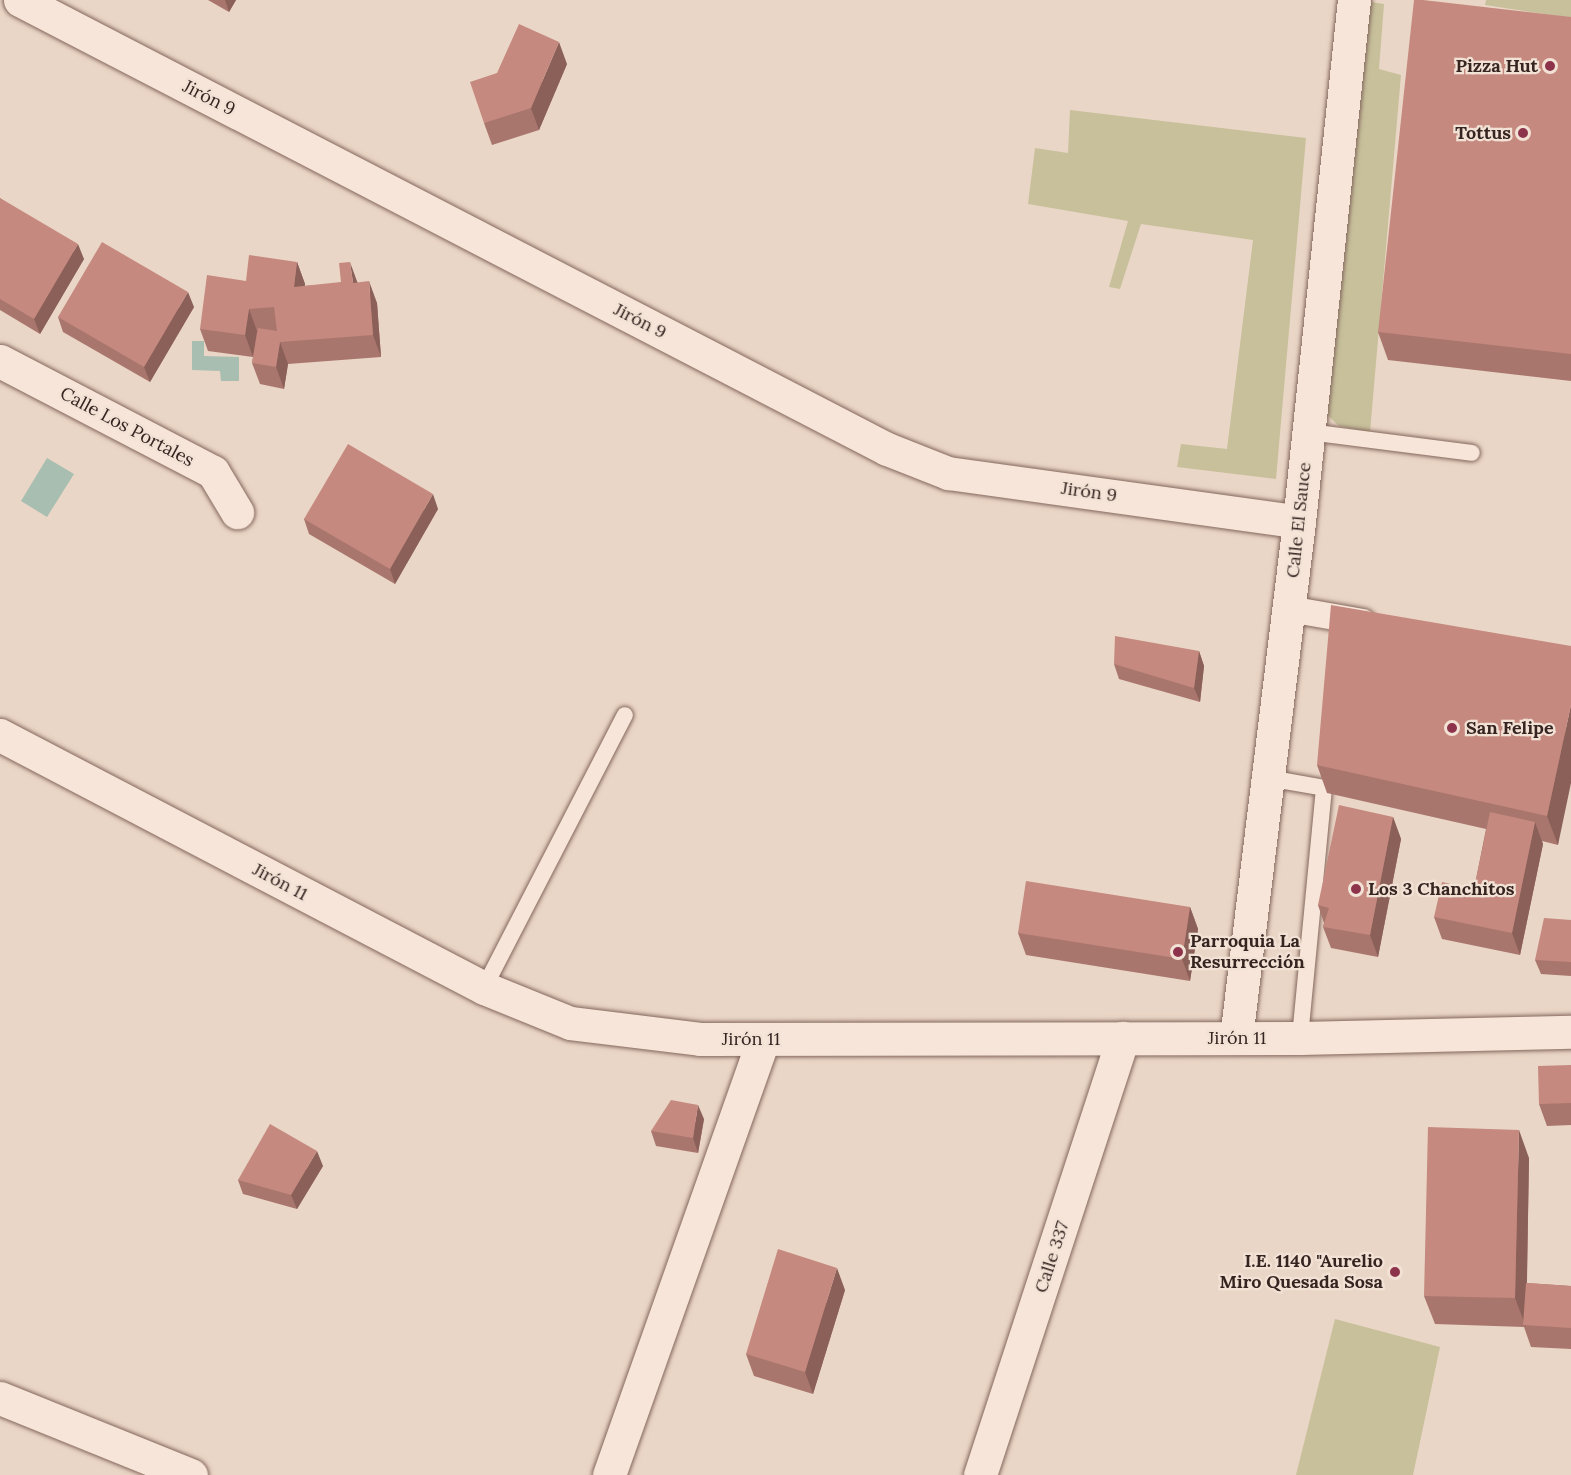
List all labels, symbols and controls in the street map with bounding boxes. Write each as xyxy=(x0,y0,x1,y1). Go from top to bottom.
place label: Pizza Hut xyxy=(1455,55,1538,77)
marker: Pizza Hut xyxy=(1543,59,1557,73)
street label: Jirón 9 xyxy=(179,76,239,120)
place label: Tottus xyxy=(1455,122,1511,144)
marker: Tottus xyxy=(1516,126,1530,140)
street label: Jirón 9 xyxy=(610,299,670,343)
street label: Calle Los Portales xyxy=(56,383,198,471)
street label: Calle El Sauce xyxy=(1282,461,1316,579)
street label: Jirón 9 xyxy=(1060,477,1118,507)
place label: San Felipe xyxy=(1466,717,1554,739)
marker: San Felipe xyxy=(1443,719,1461,737)
street label: Jirón 11 xyxy=(249,859,311,905)
place label: Los 3 Chanchitos xyxy=(1368,878,1514,900)
marker: Los 3 Chanchitos xyxy=(1349,882,1363,896)
place label: Parroquia La Resurrección xyxy=(1190,931,1305,974)
marker: Parroquia La Resurrección xyxy=(1171,945,1185,959)
street label: Jirón 11 xyxy=(1208,1027,1266,1049)
street label: Jirón 11 xyxy=(722,1028,780,1050)
street label: Calle 337 xyxy=(1030,1218,1074,1296)
place label: I.E. 1140 "Aurelio Miro Quesada Sosa xyxy=(1220,1251,1383,1294)
marker: I.E. 1140 "Aurelio Miro Quesada Sosa xyxy=(1388,1265,1402,1279)

